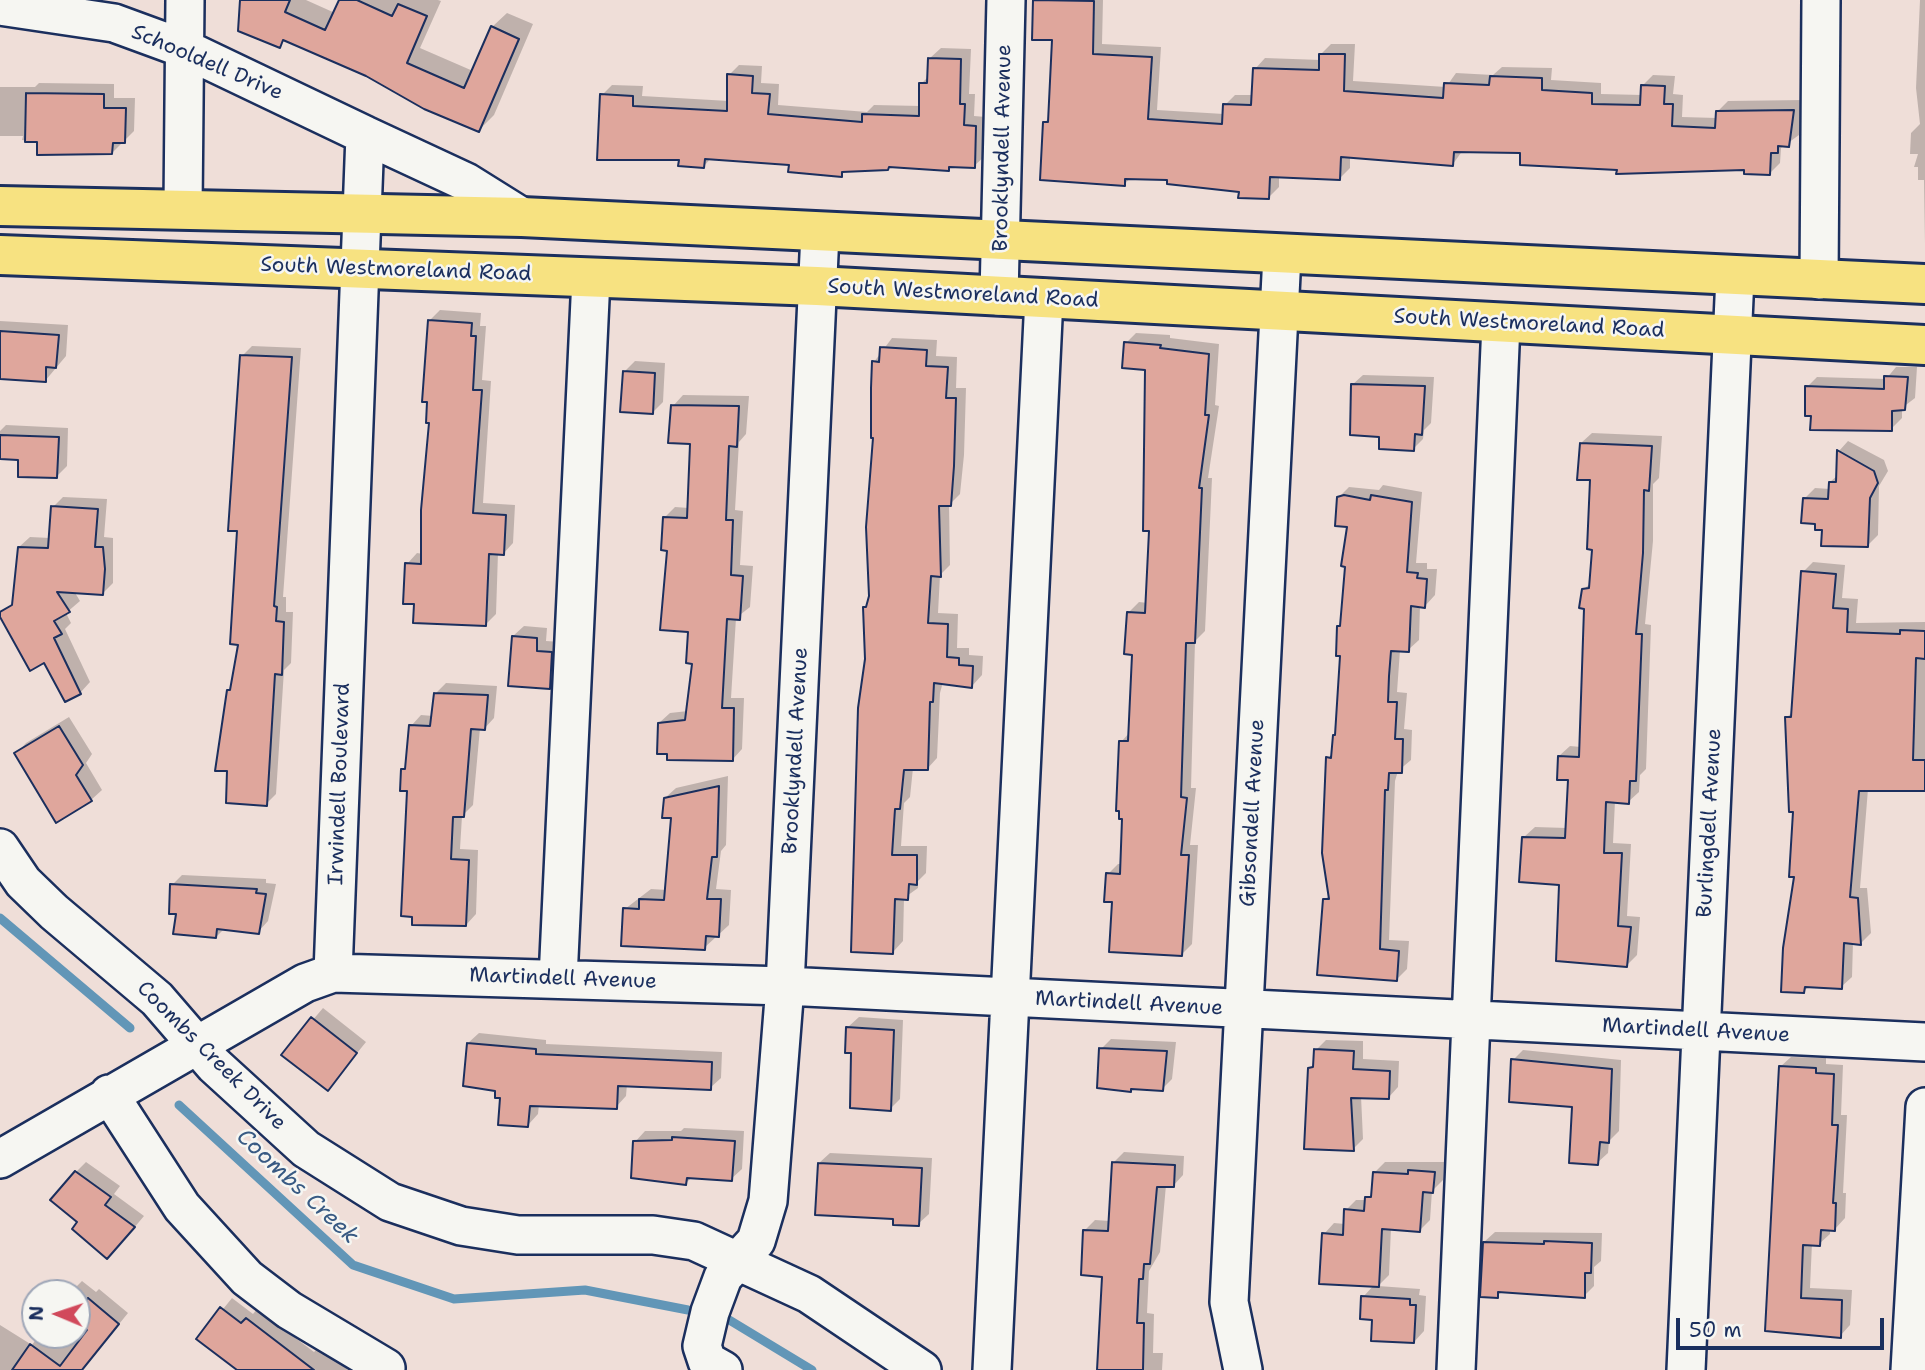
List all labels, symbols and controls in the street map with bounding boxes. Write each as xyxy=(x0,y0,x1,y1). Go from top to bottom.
street label: Schooldell Drive xyxy=(128,20,286,106)
street label: Brooklyndell Avenue xyxy=(989,44,1017,252)
street label: South Westmoreland Road xyxy=(260,253,532,287)
street label: South Westmoreland Road xyxy=(827,274,1099,314)
street label: South Westmoreland Road xyxy=(1393,304,1665,344)
street label: Brooklyndell Avenue xyxy=(778,647,814,855)
street label: Irwindell Boulevard xyxy=(324,682,356,886)
street label: Gibsondell Avenue xyxy=(1235,718,1271,908)
street label: Burlingdell Avenue xyxy=(1692,728,1728,918)
street label: Martindell Avenue xyxy=(469,963,657,995)
street label: Coombs Creek Drive xyxy=(131,976,291,1136)
street label: Martindell Avenue xyxy=(1034,986,1224,1022)
street label: Martindell Avenue xyxy=(1601,1013,1791,1049)
water label: Coombs Creek xyxy=(230,1123,364,1251)
north arrow xyxy=(21,1279,91,1349)
scale bar xyxy=(1680,1304,1888,1348)
text: N xyxy=(24,1305,49,1321)
text: 50 m xyxy=(1689,1316,1742,1344)

